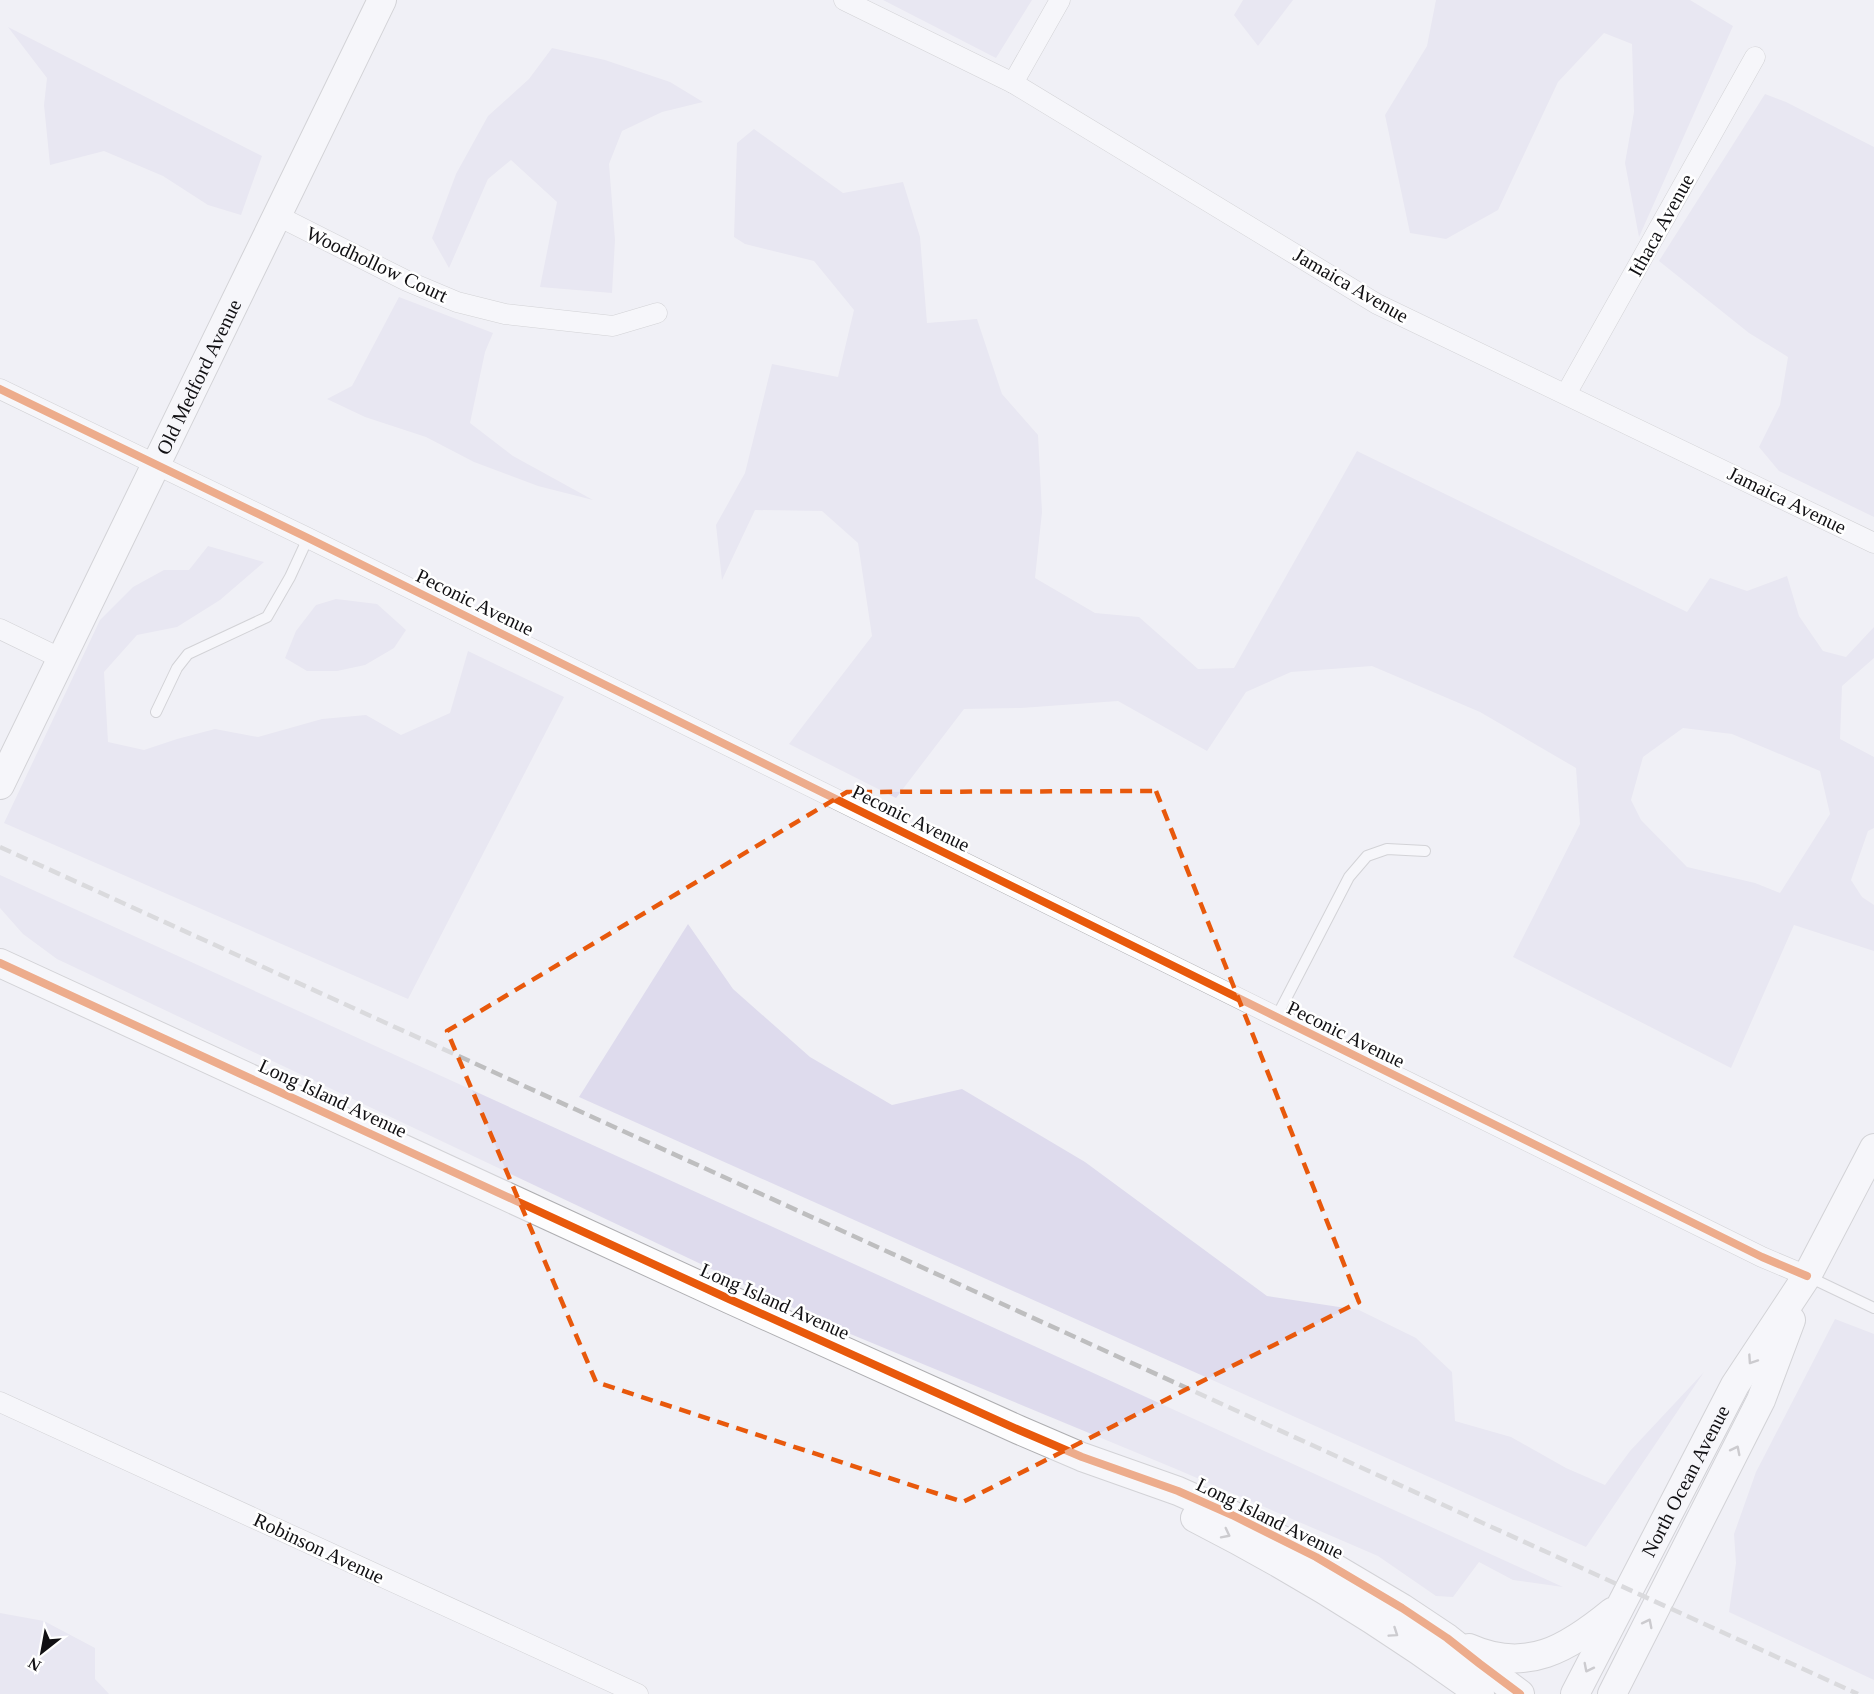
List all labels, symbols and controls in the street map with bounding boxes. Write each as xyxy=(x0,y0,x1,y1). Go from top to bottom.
street label: Ithaca Avenue xyxy=(1624,170,1698,280)
street label: Woodhollow Court xyxy=(303,222,452,307)
street label: Jamaica Avenue xyxy=(1290,243,1412,327)
street label: Old Medford Avenue xyxy=(152,295,245,458)
street label: Jamaica Avenue xyxy=(1724,462,1850,538)
street label: Peconic Avenue xyxy=(413,564,537,640)
street label: Peconic Avenue xyxy=(849,780,973,856)
street label: Peconic Avenue xyxy=(1284,996,1408,1072)
street label: Long Island Avenue xyxy=(255,1054,411,1143)
street label: Long Island Avenue xyxy=(697,1258,853,1345)
one-way arrow xyxy=(1748,1353,1759,1364)
street label: North Ocean Avenue xyxy=(1637,1401,1734,1560)
one-way arrow xyxy=(1729,1445,1741,1456)
street label: Long Island Avenue xyxy=(1193,1473,1347,1564)
street label: Robinson Avenue xyxy=(250,1508,388,1588)
one-way arrow xyxy=(1220,1527,1231,1538)
one-way arrow xyxy=(1641,1619,1652,1630)
north arrow xyxy=(12,1622,72,1682)
one-way arrow xyxy=(1387,1626,1398,1637)
text: N xyxy=(25,1654,44,1675)
one-way arrow xyxy=(1584,1662,1595,1672)

